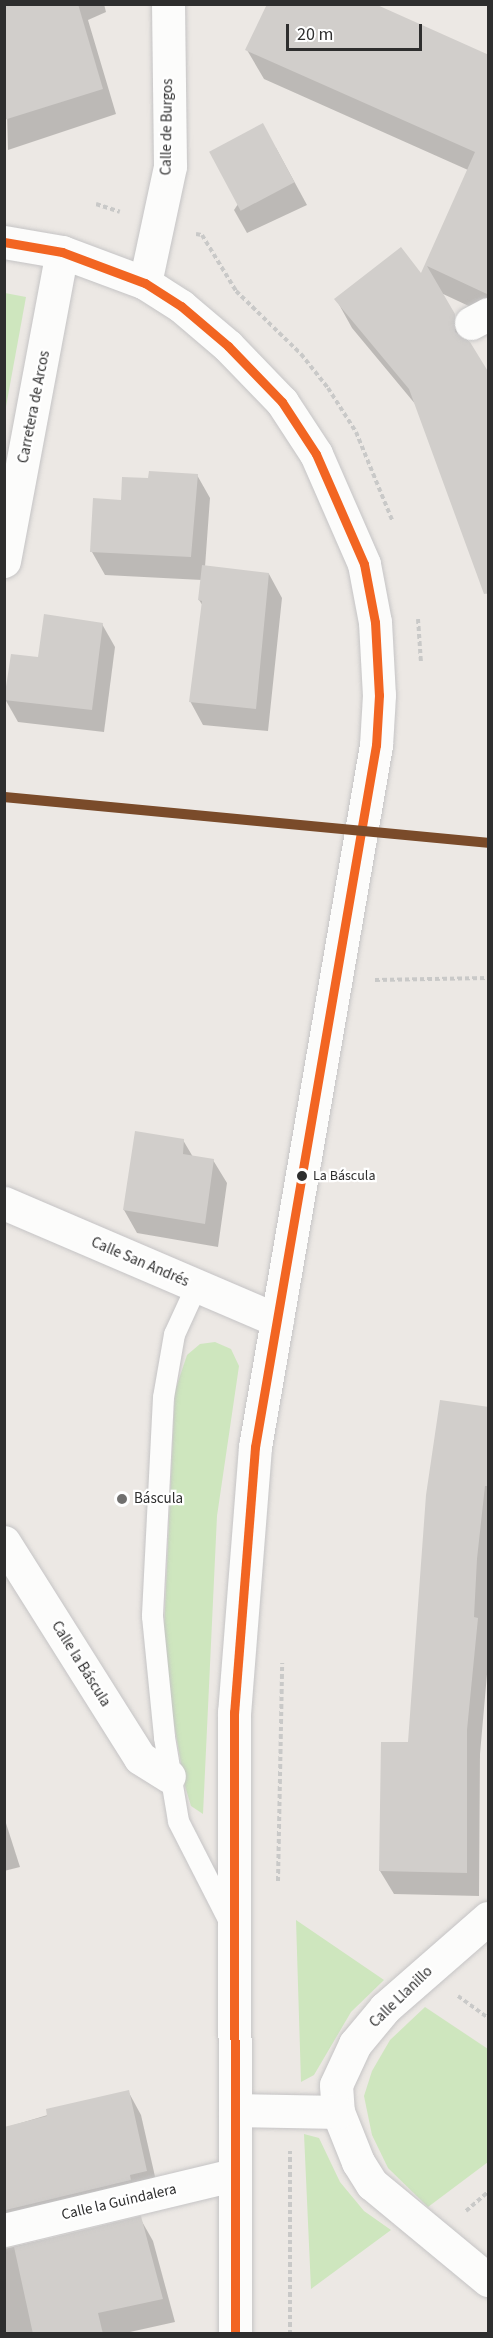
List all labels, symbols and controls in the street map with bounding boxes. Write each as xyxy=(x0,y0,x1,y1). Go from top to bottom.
scale bar xyxy=(289,12,426,50)
text: 20 m xyxy=(297,22,333,47)
street label: Calle de Burgos xyxy=(157,78,177,176)
street label: Carretera de Arcos xyxy=(14,349,54,465)
place label: La Báscula xyxy=(313,1168,375,1184)
marker: La Báscula xyxy=(296,1170,308,1182)
street label: Calle San Andrés xyxy=(88,1233,192,1291)
place label: Báscula xyxy=(134,1490,183,1508)
marker: Báscula xyxy=(115,1492,129,1506)
street label: Calle la Báscula xyxy=(47,1618,115,1710)
street label: Calle Llanillo xyxy=(366,1963,436,2031)
street label: Calle la Guindalera xyxy=(60,2180,178,2224)

